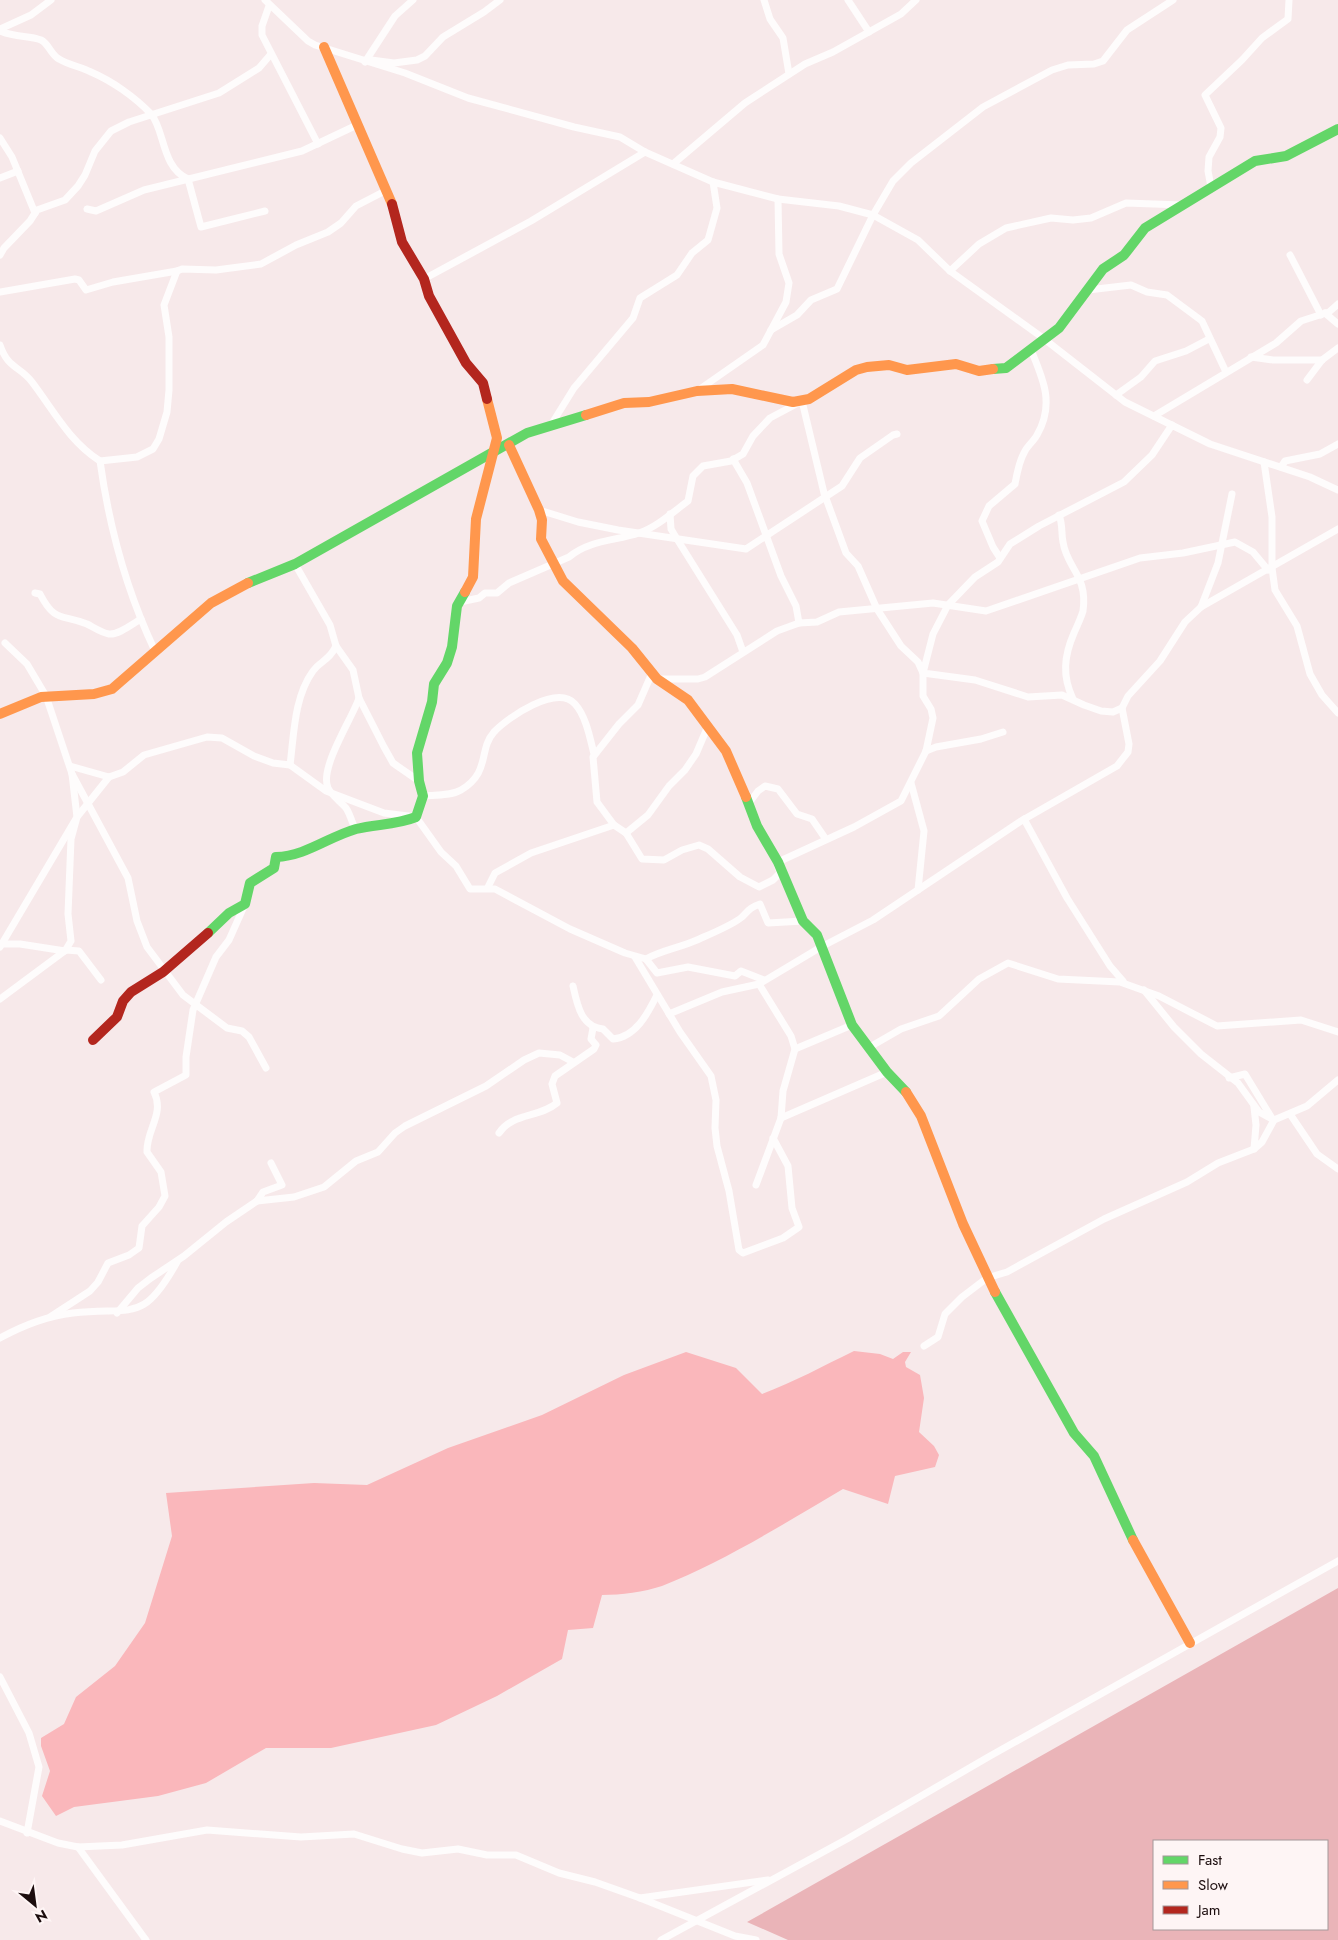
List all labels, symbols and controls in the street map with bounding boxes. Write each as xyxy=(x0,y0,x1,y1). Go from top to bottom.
legend xyxy=(1153,1840,1328,1930)
text: Fast xyxy=(1198,1849,1222,1871)
text: Slow xyxy=(1198,1874,1229,1896)
north arrow xyxy=(10,1880,60,1930)
text: Jam xyxy=(1196,1899,1221,1921)
text: N xyxy=(32,1905,51,1928)

